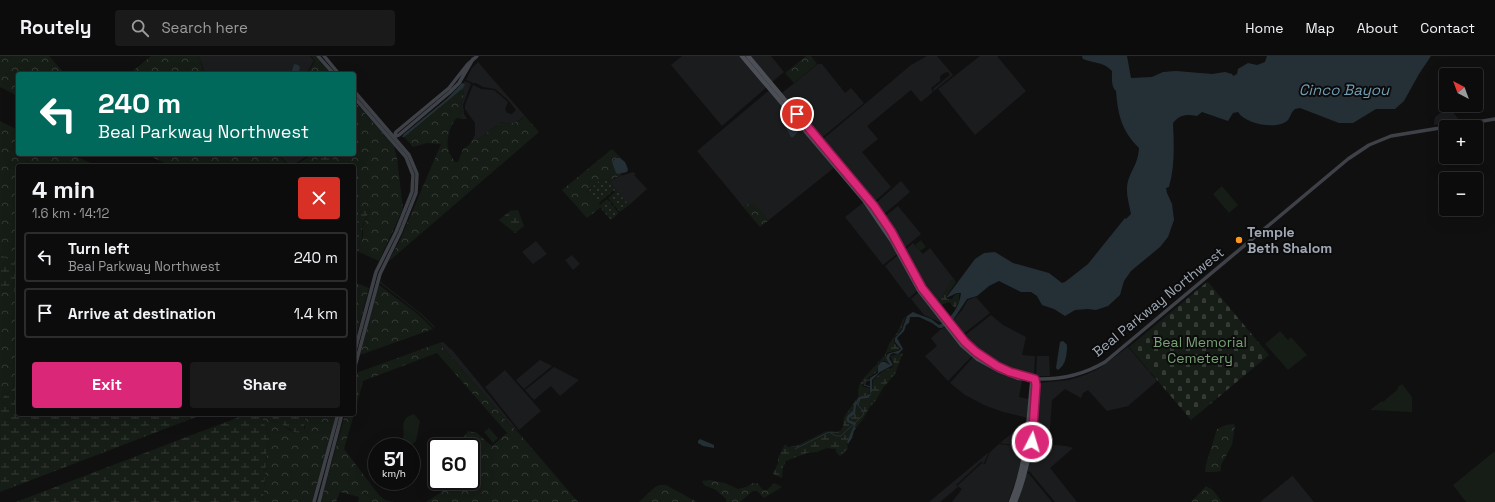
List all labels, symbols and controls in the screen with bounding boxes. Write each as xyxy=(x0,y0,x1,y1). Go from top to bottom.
search box xyxy=(115,10,395,46)
text: Routely xyxy=(20,15,91,40)
icon: search xyxy=(129,17,151,39)
text: Search here xyxy=(161,18,248,37)
text: Home xyxy=(1245,19,1283,37)
text: Map xyxy=(1305,19,1335,37)
text: About xyxy=(1357,19,1398,37)
text: Contact xyxy=(1420,19,1475,37)
north arrow xyxy=(1439,68,1483,112)
map controls xyxy=(1439,68,1483,216)
water label: Cinco Bayou xyxy=(1299,80,1390,99)
text: 240 m xyxy=(98,85,181,121)
icon: left xyxy=(32,88,84,140)
pin xyxy=(780,97,814,131)
icon: arrive xyxy=(786,103,808,125)
text: Beal Parkway Northwest xyxy=(98,120,309,143)
button: + xyxy=(1439,120,1483,164)
button: − xyxy=(1439,172,1483,216)
text: 4 min xyxy=(32,174,95,205)
button: close xyxy=(298,177,340,219)
text: 1.6 km · 14:12 xyxy=(32,205,109,222)
place label: Temple Beth Shalom xyxy=(1247,223,1332,257)
marker: Temple Beth Shalom xyxy=(1234,235,1244,245)
text: Turn left xyxy=(68,239,130,258)
street label: Beal Parkway Northwest xyxy=(1089,243,1227,361)
icon: left xyxy=(34,246,56,268)
text: 240 m xyxy=(294,248,338,267)
text: Beal Parkway Northwest xyxy=(68,258,220,275)
icon: arrive xyxy=(34,302,56,324)
text: Arrive at destination xyxy=(68,304,216,323)
text: 1.4 km xyxy=(294,304,338,323)
park label: Beal Memorial Cemetery xyxy=(1153,333,1247,367)
button: Exit xyxy=(32,362,182,408)
button: Share xyxy=(190,362,340,408)
position arrow xyxy=(1011,421,1053,463)
speed limit sign: 60 xyxy=(428,438,480,490)
text: 51 xyxy=(384,446,404,472)
text: km/h xyxy=(382,467,406,480)

